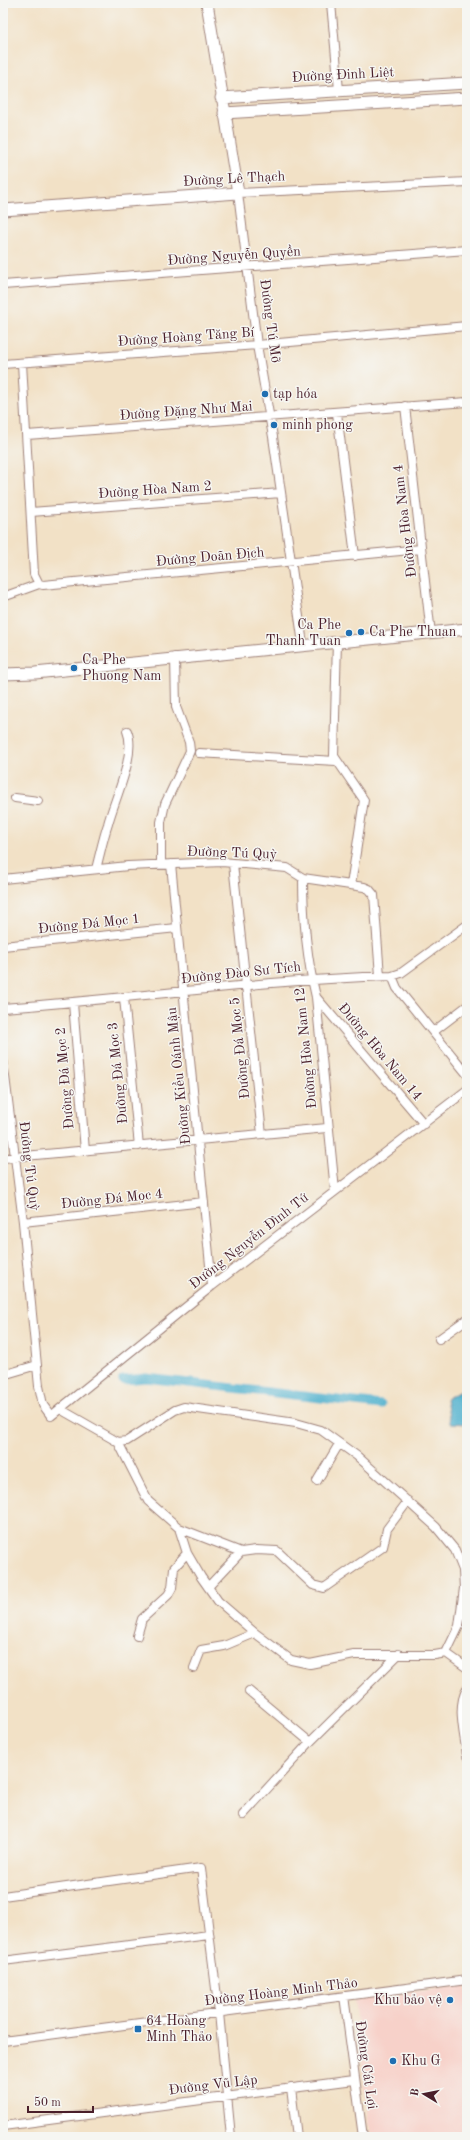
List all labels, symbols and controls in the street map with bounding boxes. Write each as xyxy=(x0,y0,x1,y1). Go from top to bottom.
street label: Đường Đinh Liệt xyxy=(292,65,395,85)
street label: Đường Lê Thạch xyxy=(183,169,286,189)
street label: Đường Nguyễn Quyền xyxy=(167,242,302,268)
street label: Đường Tú Mỡ xyxy=(257,278,283,364)
street label: Đường Hoàng Tăng Bí xyxy=(117,325,255,349)
place label: tạp hóa xyxy=(273,387,318,401)
marker: tạp hóa xyxy=(260,389,270,399)
street label: Đường Đặng Như Mai xyxy=(119,399,253,423)
place label: minh phong xyxy=(282,418,353,432)
marker: minh phong xyxy=(269,420,279,430)
street label: Đường Hòa Nam 4 xyxy=(391,464,419,578)
street label: Đường Hòa Nam 2 xyxy=(98,479,212,501)
street label: Đường Doãn Địch xyxy=(155,545,265,569)
place label: Ca Phe Thanh Tuan xyxy=(265,618,341,648)
place label: Ca Phe Thuan xyxy=(369,625,457,639)
marker: Ca Phe Thuan xyxy=(356,627,366,637)
marker: Ca Phe Thanh Tuan xyxy=(344,628,354,638)
place label: Ca Phe Phuong Nam xyxy=(82,653,161,683)
marker: Ca Phe Phuong Nam xyxy=(69,663,79,673)
street label: Đường Tú Quỳ xyxy=(187,844,278,862)
street label: Đường Đá Mọc 1 xyxy=(37,912,141,936)
street label: Đường Đào Sư Tích xyxy=(180,960,302,986)
street label: Đường Hòa Nam 12 xyxy=(293,987,319,1109)
street label: Đường Đá Mọc 5 xyxy=(228,996,252,1100)
street label: Đường Hòa Nam 14 xyxy=(335,1001,425,1103)
street label: Đường Kiều Oánh Mậu xyxy=(163,1006,193,1146)
street label: Đường Đá Mọc 3 xyxy=(106,1021,130,1125)
street label: Đường Đá Mọc 2 xyxy=(54,1026,76,1130)
street label: Đường Tú Quỳ xyxy=(17,1120,42,1212)
street label: Đường Đá Mọc 4 xyxy=(60,1187,164,1211)
street label: Đường Nguyễn Đình Tứ xyxy=(186,1189,311,1292)
street label: Đường Hoàng Minh Thảo xyxy=(204,1976,358,2008)
place label: Khu bảo vệ xyxy=(374,1993,442,2007)
marker: Khu bảo vệ xyxy=(445,1995,455,2005)
place label: 64 Hoàng Minh Thảo xyxy=(146,2014,212,2044)
street label: Đường Cát Lợi xyxy=(353,2020,379,2110)
marker: 64 Hoàng Minh Thảo xyxy=(133,2024,143,2034)
place label: Khu G xyxy=(401,2054,441,2068)
marker: Khu G xyxy=(388,2056,398,2066)
street label: Đường Vũ Lập xyxy=(168,2073,258,2097)
north arrow xyxy=(404,2074,444,2114)
scale bar xyxy=(28,2088,93,2114)
text: B xyxy=(410,2088,422,2097)
text: 50 m xyxy=(34,2096,61,2109)

